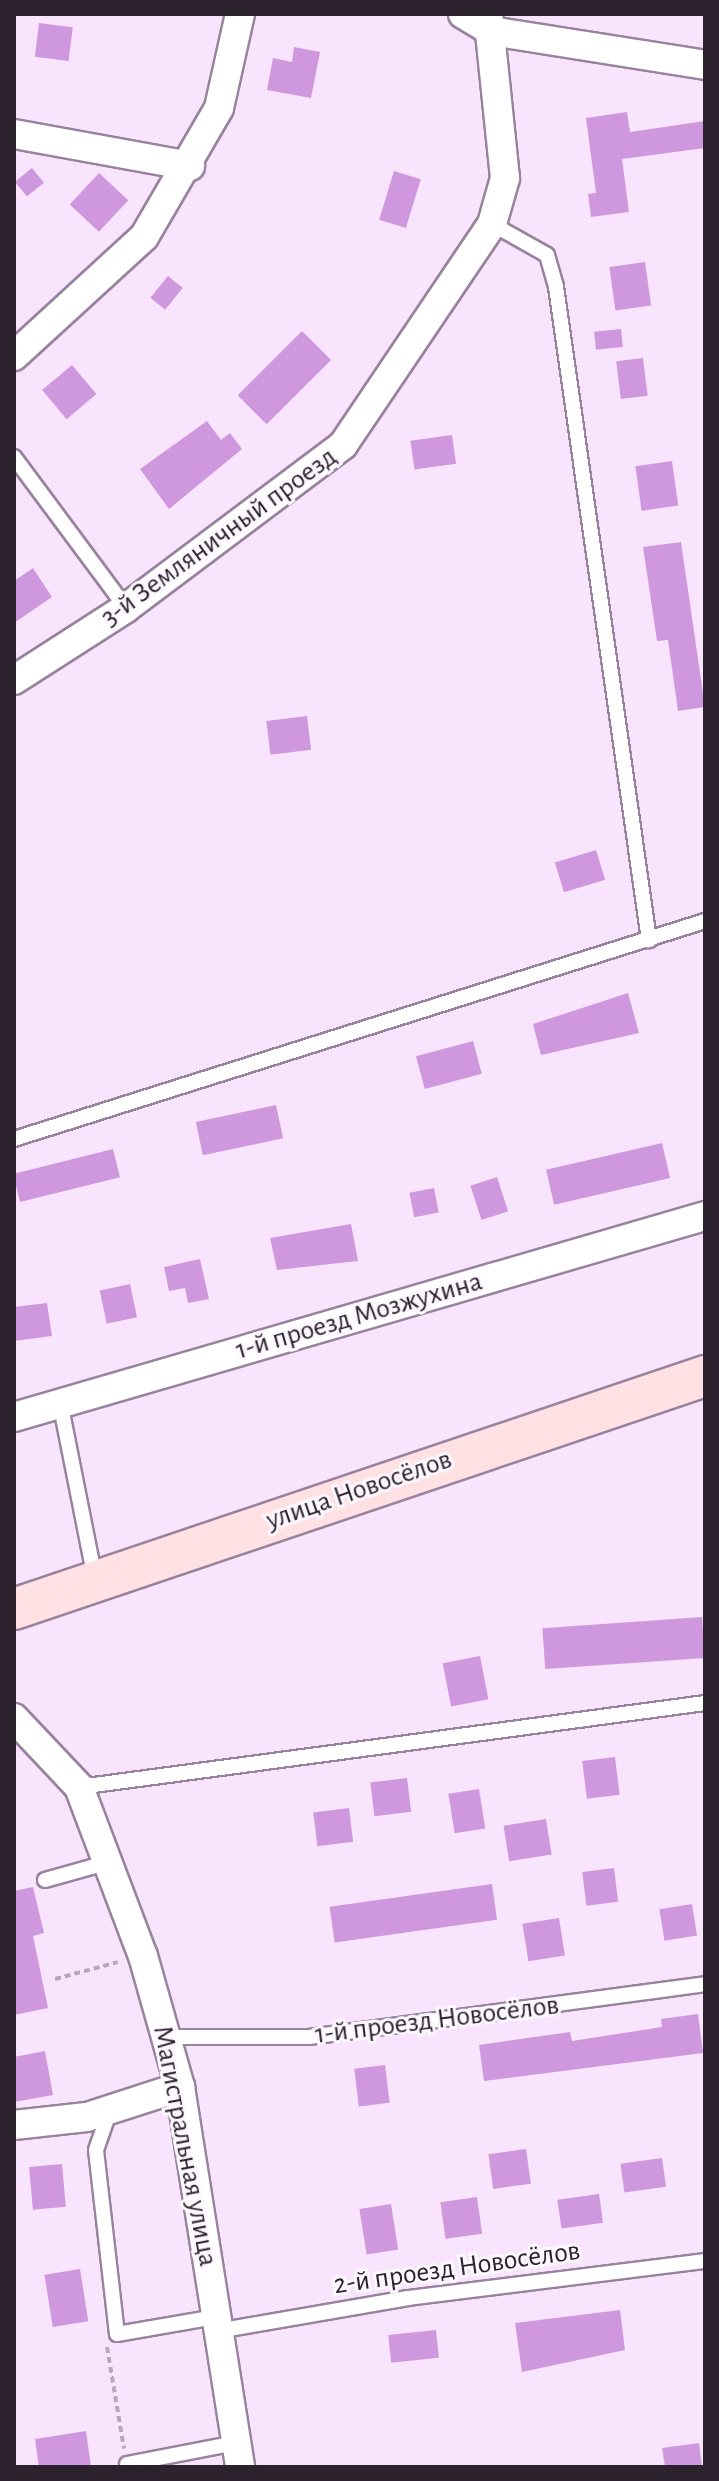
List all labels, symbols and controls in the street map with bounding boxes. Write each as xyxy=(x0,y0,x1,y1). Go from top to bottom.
street label: 3-й Земляничный проезд xyxy=(94,440,344,634)
street label: 1-й проезд Мозжухина xyxy=(232,1265,486,1367)
street label: улица Новосёлов xyxy=(262,1443,456,1537)
street label: 1-й проезд Новосёлов xyxy=(313,1988,561,2052)
street label: Магистральная улица xyxy=(145,2023,225,2269)
street label: 2-й проезд Новосёлов xyxy=(332,2234,582,2302)

